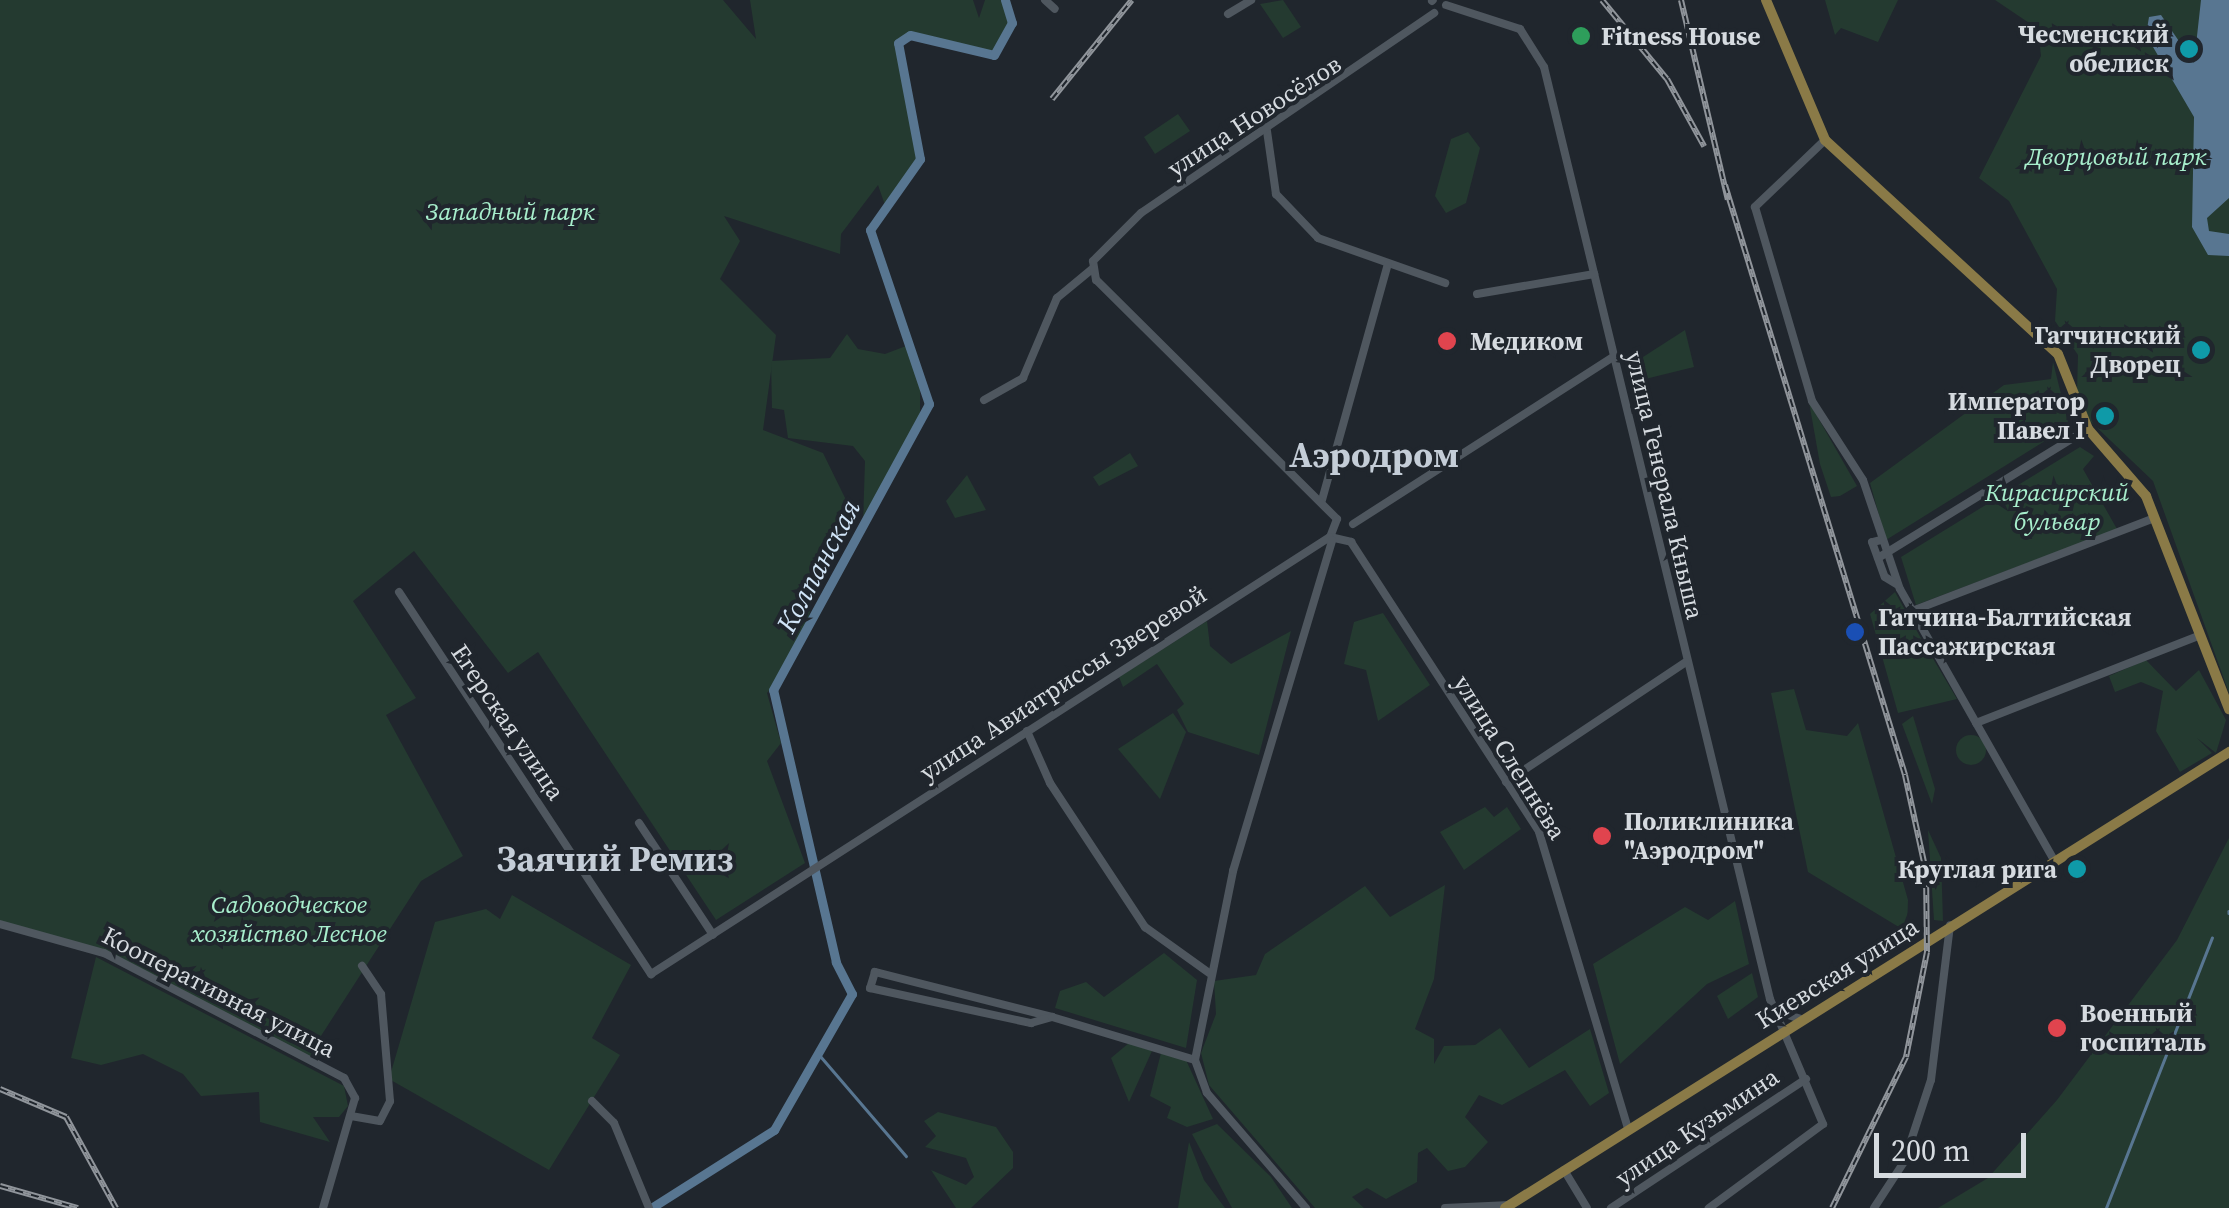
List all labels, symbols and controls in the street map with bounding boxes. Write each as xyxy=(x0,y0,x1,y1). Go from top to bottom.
place label: Чесменский обелиск xyxy=(2018,20,2169,79)
place label: Fitness House xyxy=(1601,21,1760,51)
marker: Fitness House xyxy=(1570,25,1592,47)
marker: Чесменский обелиск xyxy=(2178,38,2200,60)
street label: улица Новосёлов xyxy=(1162,49,1346,183)
park label: Дворцовый парк xyxy=(2025,141,2207,171)
park label: Западный парк xyxy=(425,196,595,226)
place label: Гатчинский Дворец xyxy=(2034,321,2181,380)
place label: Медиком xyxy=(1470,326,1583,356)
marker: Медиком xyxy=(1434,328,1460,354)
marker: Гатчинский Дворец xyxy=(2190,339,2212,361)
street label: улица Генерала Кныша xyxy=(1620,348,1710,622)
place label: Император Павел I xyxy=(1948,387,2085,446)
marker: Император Павел I xyxy=(2094,405,2116,427)
district label: Аэродром xyxy=(1289,434,1459,476)
park label: Кирасирский бульвар xyxy=(1985,478,2129,537)
water label: Колпанская xyxy=(769,494,867,638)
street label: улица Авиатриссы Зверевой xyxy=(914,579,1212,787)
place label: Гатчина-Балтийская Пассажирская xyxy=(1878,603,2132,662)
marker: Гатчина-Балтийская Пассажирская xyxy=(1842,619,1868,645)
street label: Егерская улица xyxy=(445,639,571,805)
street label: улица Слепнёва xyxy=(1447,669,1573,845)
place label: Поликлиника "Аэродром" xyxy=(1624,807,1794,866)
marker: Поликлиника "Аэродром" xyxy=(1589,823,1615,849)
district label: Заячий Ремиз xyxy=(497,838,733,880)
place label: Круглая рига xyxy=(1898,854,2057,884)
marker: Круглая рига xyxy=(2066,858,2088,880)
park label: Садоводческое хозяйство Лесное xyxy=(191,890,387,949)
street label: Киевская улица xyxy=(1750,911,1924,1035)
street label: Кооперативная улица xyxy=(97,920,341,1064)
place label: Военный госпиталь xyxy=(2080,999,2206,1058)
marker: Военный госпиталь xyxy=(2044,1015,2070,1041)
street label: улица Кузьмина xyxy=(1610,1061,1784,1193)
scale bar xyxy=(1879,1113,2032,1175)
text: 200 m xyxy=(1891,1130,1970,1171)

